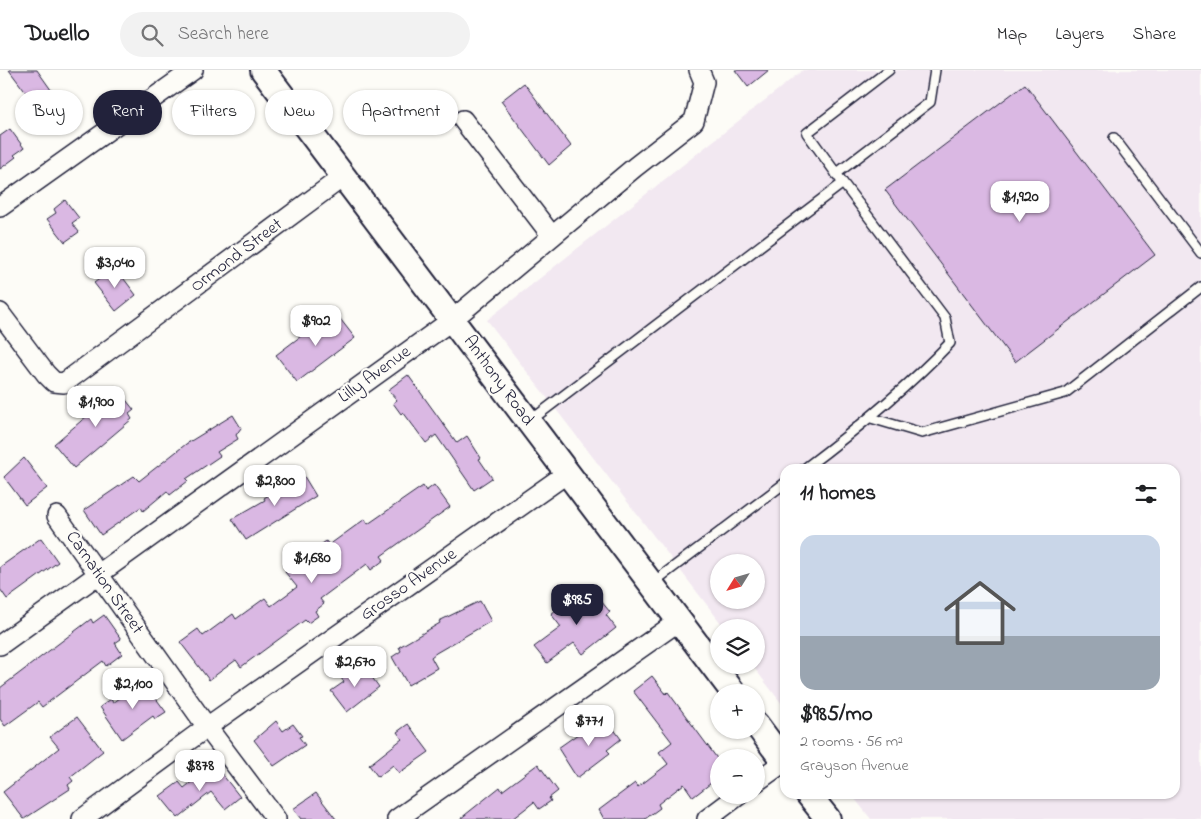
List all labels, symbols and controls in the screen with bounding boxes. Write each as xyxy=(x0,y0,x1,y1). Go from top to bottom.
search box xyxy=(120,12,470,57)
text: Dwello xyxy=(25,17,90,52)
icon: search xyxy=(138,21,166,49)
text: Search here xyxy=(178,21,269,48)
text: Map xyxy=(997,22,1027,48)
text: Layers xyxy=(1055,22,1105,48)
text: Share xyxy=(1133,22,1176,48)
chip: Buy xyxy=(15,90,83,135)
chip: Rent xyxy=(93,90,162,135)
chip: Filters xyxy=(172,90,255,135)
chip: New xyxy=(265,90,333,135)
chip: Apartment xyxy=(343,90,458,135)
pin: $1,920 xyxy=(979,180,1061,223)
text: $1,920 xyxy=(1001,185,1039,209)
street label: Ormond Street xyxy=(185,213,289,299)
pin: $3,040 xyxy=(74,246,156,289)
text: $3,040 xyxy=(95,251,135,275)
pin: $902 xyxy=(286,304,346,347)
text: $902 xyxy=(301,309,331,333)
street label: Anthony Road xyxy=(456,330,540,432)
street label: Lilly Avenue xyxy=(333,339,417,410)
pin: $1,900 xyxy=(55,386,137,428)
text: $1,900 xyxy=(78,390,114,414)
pin: $2,800 xyxy=(234,464,316,507)
text: $2,800 xyxy=(255,469,295,493)
text: 11 homes xyxy=(800,479,876,509)
icon: filters xyxy=(1132,480,1160,508)
street label: Carnation Street xyxy=(59,526,149,640)
pin: $1,680 xyxy=(271,542,353,584)
street label: Grosso Avenue xyxy=(356,542,463,628)
text: $1,680 xyxy=(293,546,331,570)
north arrow xyxy=(710,554,765,609)
map controls xyxy=(710,554,765,804)
icon: home xyxy=(935,568,1025,658)
pin: $985 xyxy=(547,584,607,626)
text: $985 xyxy=(562,588,592,612)
button: layers xyxy=(710,619,765,674)
pin: $2,670 xyxy=(314,646,396,688)
text: $2,670 xyxy=(335,650,375,674)
pin: $2,100 xyxy=(92,668,174,710)
text: $2,100 xyxy=(113,672,153,696)
button: + xyxy=(710,684,765,739)
text: $985/mo xyxy=(800,700,873,730)
pin: $771 xyxy=(559,704,619,747)
text: $771 xyxy=(575,709,603,733)
text: 2 rooms · 56 m² xyxy=(800,730,903,754)
button: − xyxy=(710,749,765,804)
pin: $878 xyxy=(170,750,230,792)
text: $878 xyxy=(186,754,214,778)
text: Grayson Avenue xyxy=(800,754,909,778)

